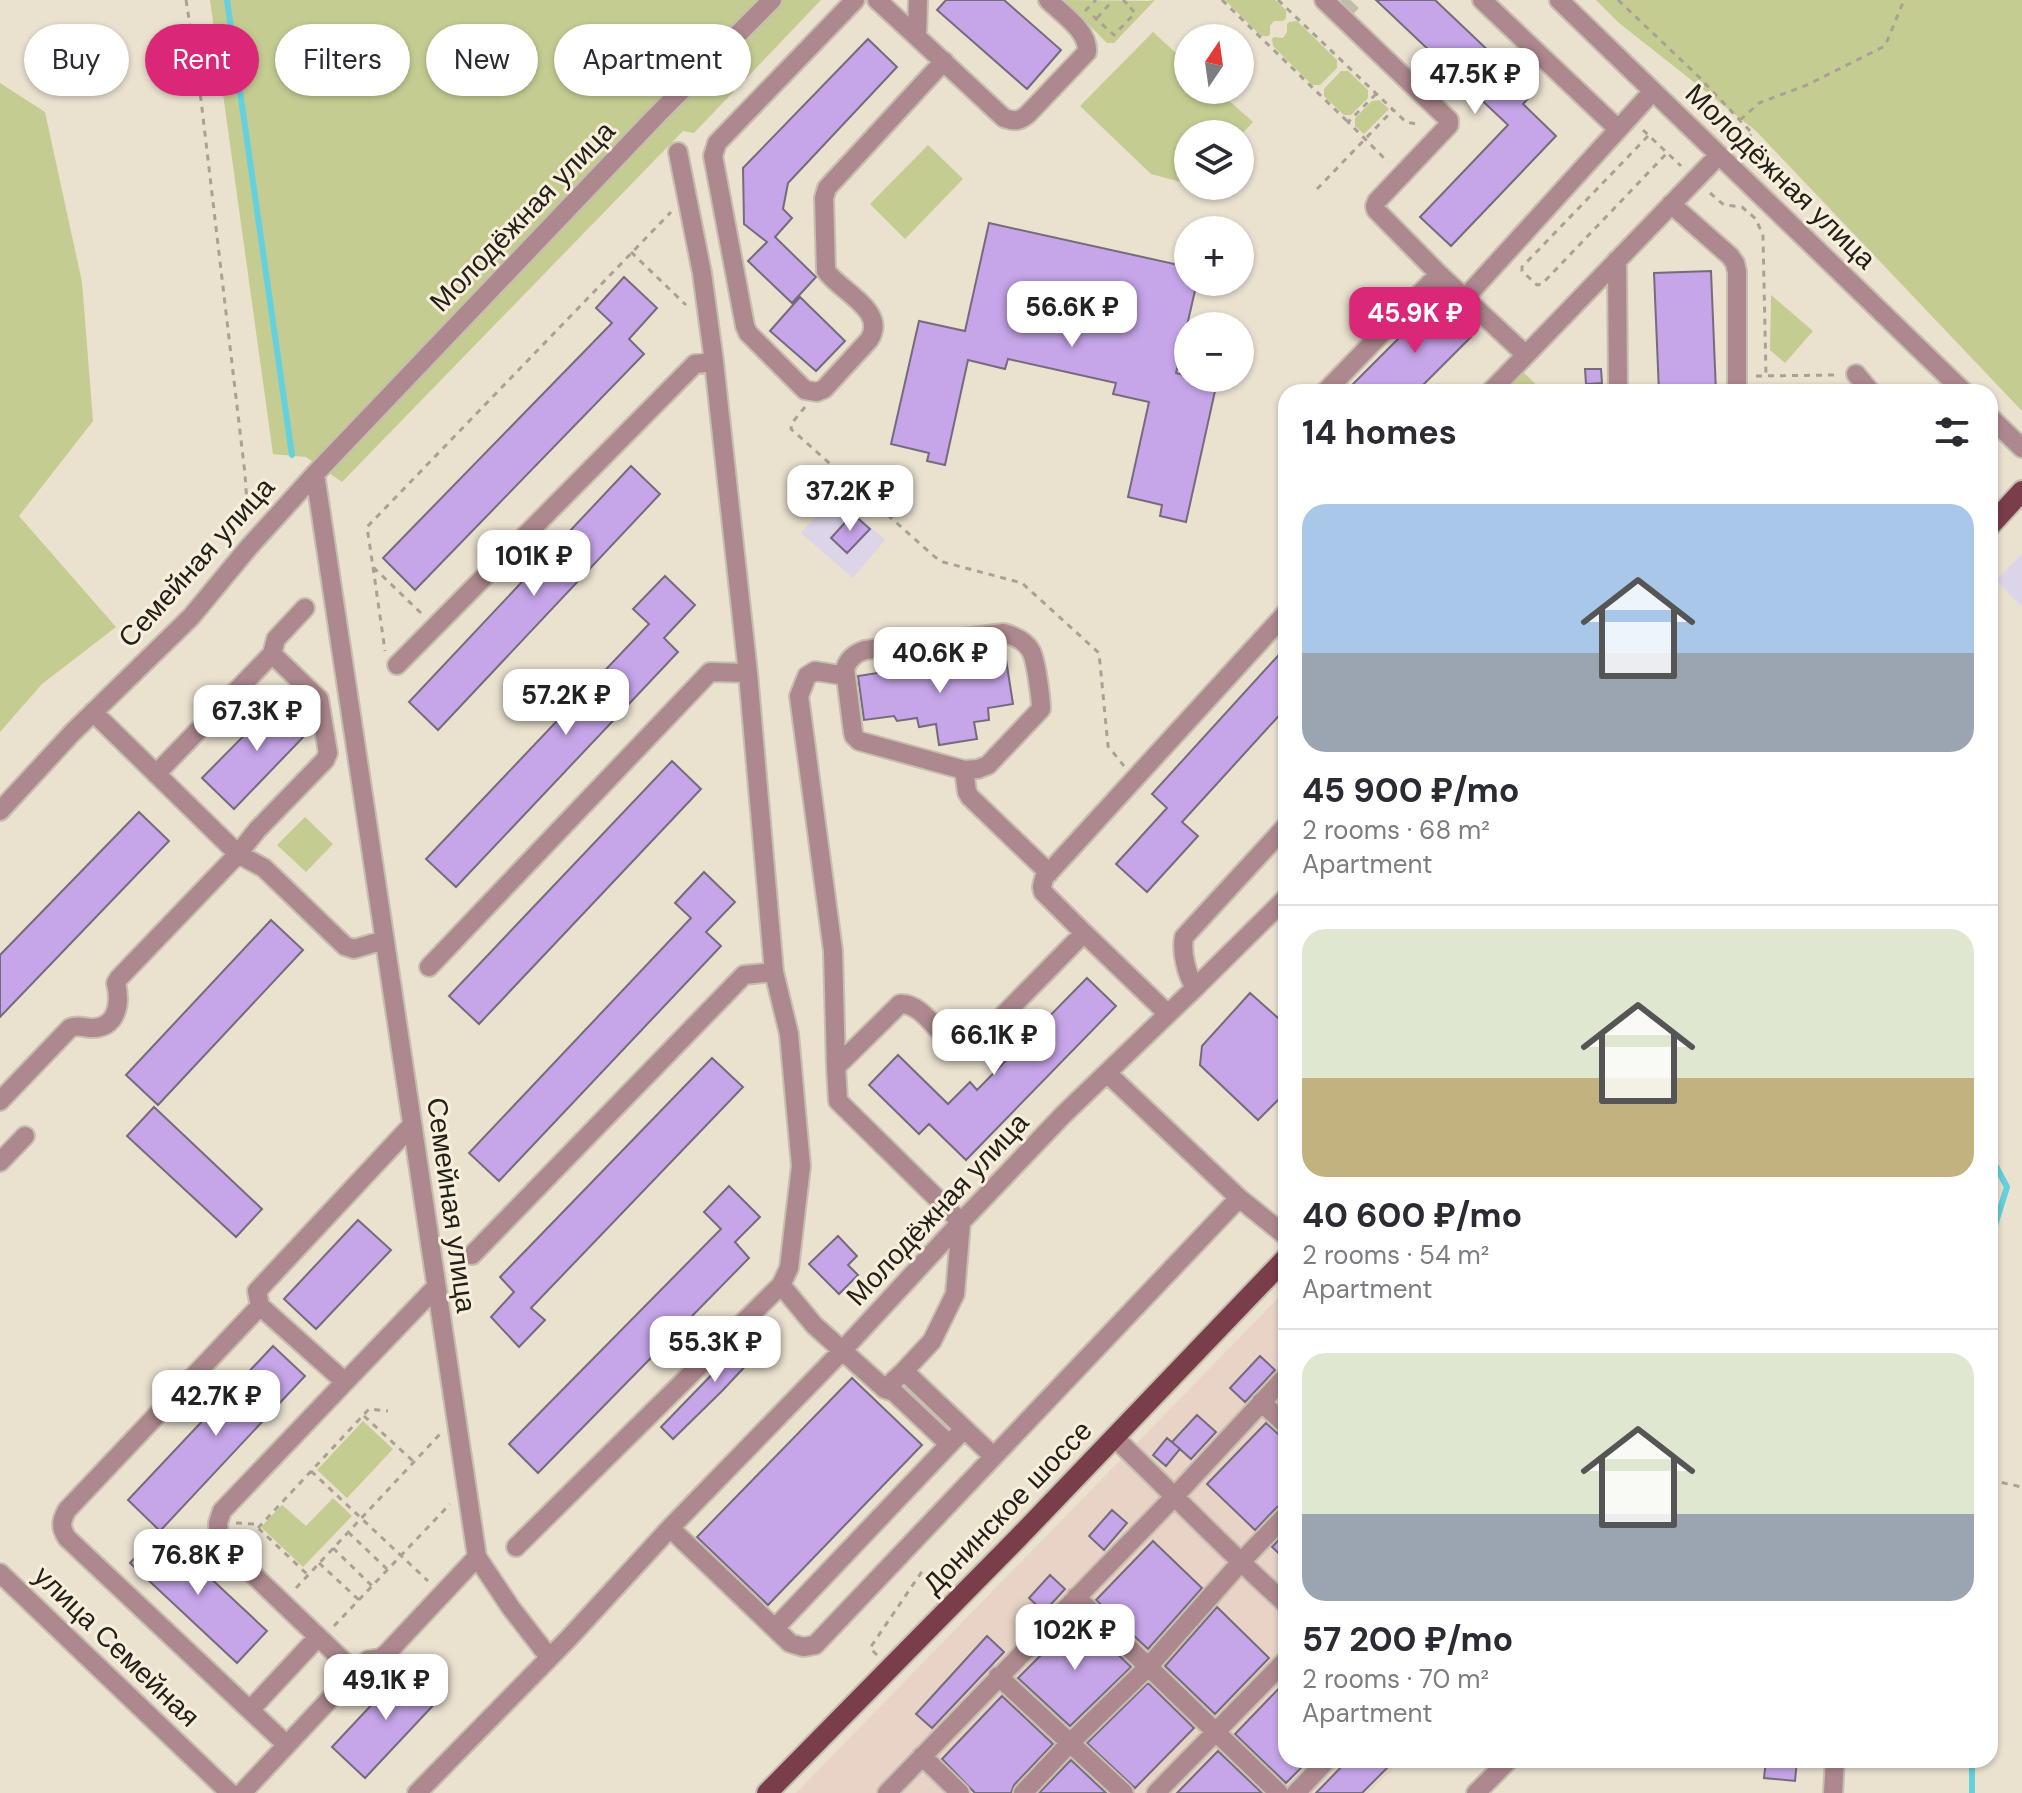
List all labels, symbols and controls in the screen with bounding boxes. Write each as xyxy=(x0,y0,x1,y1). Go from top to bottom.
chip: Buy xyxy=(24,24,129,96)
chip: Rent xyxy=(145,24,259,96)
chip: Filters xyxy=(275,24,410,96)
chip: New xyxy=(426,24,538,96)
chip: Apartment xyxy=(554,24,751,96)
north arrow xyxy=(1174,24,1254,104)
map controls xyxy=(1174,24,1254,392)
pin: 47.5K ₽ xyxy=(1401,48,1549,116)
text: 47.5K ₽ xyxy=(1429,57,1521,91)
street label: Молодёжная улица xyxy=(1677,76,1884,277)
street label: Молодёжная улица xyxy=(422,113,623,320)
button: layers xyxy=(1174,120,1254,200)
button: + xyxy=(1174,216,1254,296)
pin: 56.6K ₽ xyxy=(998,281,1146,349)
pin: 45.9K ₽ xyxy=(1341,287,1489,355)
text: 56.6K ₽ xyxy=(1025,290,1119,324)
text: 45.9K ₽ xyxy=(1367,296,1463,330)
button: − xyxy=(1174,312,1254,392)
text: 14 homes xyxy=(1302,410,1457,455)
icon: filters xyxy=(1930,410,1974,454)
pin: 37.2K ₽ xyxy=(776,465,924,533)
street label: Семейная улица xyxy=(110,469,283,655)
text: 37.2K ₽ xyxy=(805,474,895,508)
pin: 101K ₽ xyxy=(469,530,599,598)
text: 101K ₽ xyxy=(495,539,573,573)
icon: home xyxy=(1566,556,1710,700)
pin: 40.6K ₽ xyxy=(866,627,1014,695)
text: 40.6K ₽ xyxy=(892,636,988,670)
pin: 57.2K ₽ xyxy=(492,669,640,737)
text: 57.2K ₽ xyxy=(521,678,611,712)
pin: 67.3K ₽ xyxy=(183,685,331,753)
text: 67.3K ₽ xyxy=(212,694,302,728)
text: 45 900 ₽/mo xyxy=(1302,768,1520,813)
text: 2 rooms · 68 m² xyxy=(1302,813,1490,847)
text: Apartment xyxy=(1302,847,1433,881)
icon: home xyxy=(1566,981,1710,1125)
pin: 66.1K ₽ xyxy=(920,1009,1068,1077)
text: 66.1K ₽ xyxy=(950,1018,1038,1052)
street label: Семейная улица xyxy=(418,1095,485,1315)
street label: Молодёжная улица xyxy=(838,1104,1037,1314)
text: 40 600 ₽/mo xyxy=(1302,1193,1522,1238)
text: 2 rooms · 54 m² xyxy=(1302,1238,1489,1272)
text: Apartment xyxy=(1302,1272,1433,1306)
pin: 55.3K ₽ xyxy=(641,1316,789,1384)
text: 55.3K ₽ xyxy=(668,1325,762,1359)
pin: 42.7K ₽ xyxy=(142,1370,290,1438)
text: 42.7K ₽ xyxy=(170,1379,262,1413)
icon: home xyxy=(1566,1405,1710,1549)
street label: Донинское шоссе xyxy=(915,1412,1100,1602)
pin: 76.8K ₽ xyxy=(124,1529,272,1597)
text: 76.8K ₽ xyxy=(152,1538,244,1572)
street label: улица Семейная xyxy=(26,1558,208,1735)
pin: 102K ₽ xyxy=(1010,1604,1140,1672)
text: 102K ₽ xyxy=(1034,1613,1116,1647)
text: 57 200 ₽/mo xyxy=(1302,1617,1513,1662)
pin: 49.1K ₽ xyxy=(312,1654,460,1722)
text: 2 rooms · 70 m² xyxy=(1302,1662,1489,1696)
text: 49.1K ₽ xyxy=(342,1663,430,1697)
text: Apartment xyxy=(1302,1696,1433,1730)

